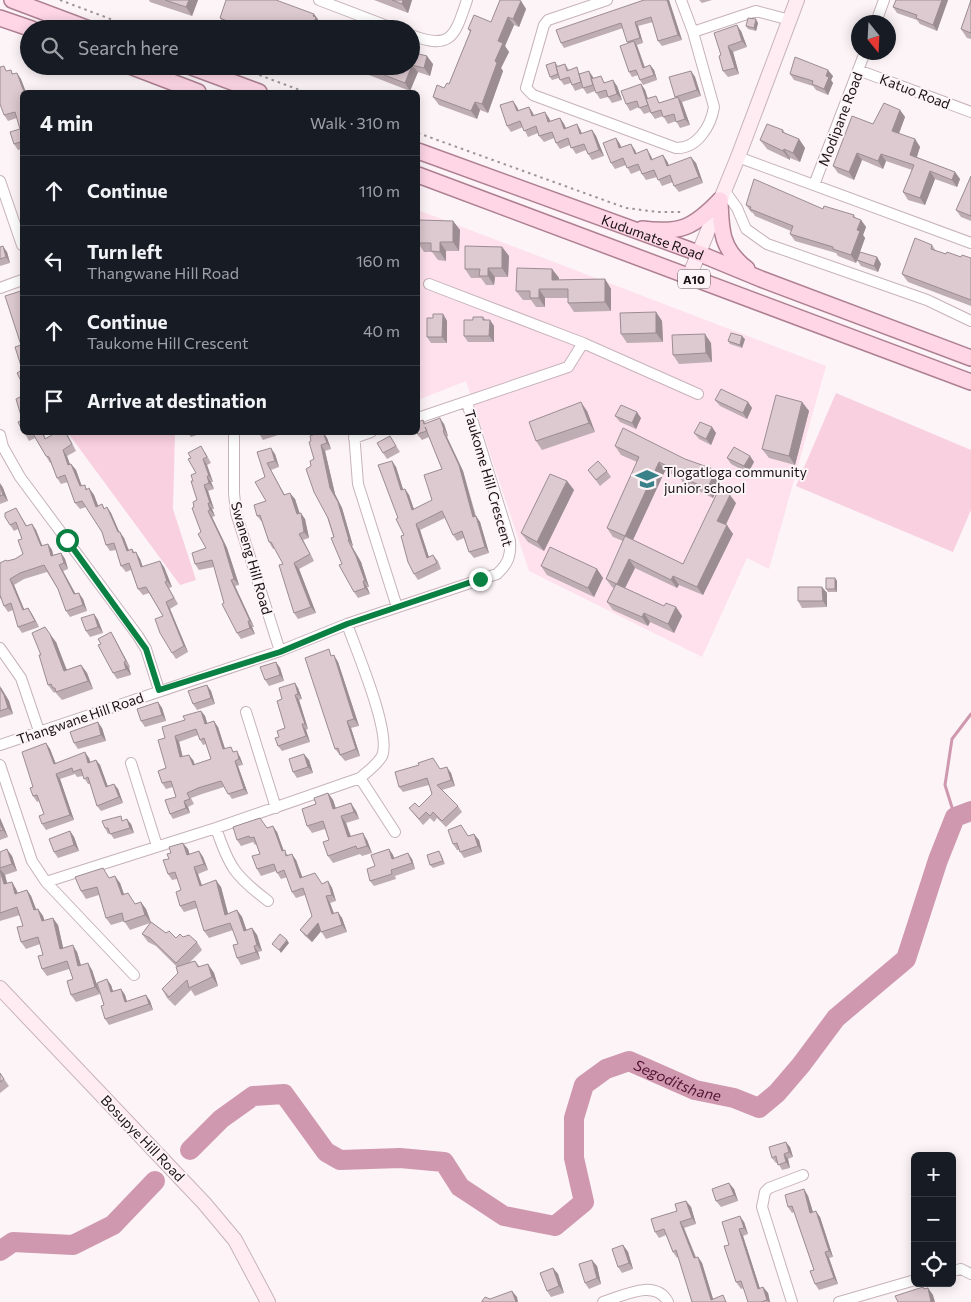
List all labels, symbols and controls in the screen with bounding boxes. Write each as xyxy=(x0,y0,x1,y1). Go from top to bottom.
north arrow xyxy=(851,15,896,60)
search box xyxy=(20,20,420,75)
icon: search xyxy=(38,34,66,62)
text: Search here xyxy=(78,36,178,59)
street label: Modipane Road xyxy=(814,69,866,169)
street label: Katuo Road xyxy=(877,70,953,112)
text: 4 min xyxy=(40,110,93,135)
text: Walk · 310 m xyxy=(310,113,400,132)
icon: ahead xyxy=(40,177,68,205)
text: Continue xyxy=(87,179,167,202)
text: 110 m xyxy=(359,181,400,200)
street label: Kudumatse Road xyxy=(600,210,707,263)
text: Turn left xyxy=(87,240,162,263)
icon: left xyxy=(40,247,68,275)
text: 160 m xyxy=(356,251,400,270)
text: Thangwane Hill Road xyxy=(87,263,239,282)
road number: A10 xyxy=(678,270,710,288)
text: Continue xyxy=(87,310,167,333)
icon: ahead xyxy=(40,317,68,345)
text: 40 m xyxy=(363,321,400,340)
text: Taukome Hill Crescent xyxy=(87,333,249,352)
icon: arrive xyxy=(40,387,68,415)
text: Arrive at destination xyxy=(87,389,267,412)
street label: Taukome Hill Crescent xyxy=(461,408,517,549)
place label: Tlogatloga community junior school xyxy=(664,463,807,496)
school or university icon: Tlogatloga community junior school xyxy=(634,466,660,492)
street label: Swaneng Hill Road xyxy=(228,500,276,616)
route start xyxy=(56,529,79,552)
route end xyxy=(469,568,492,591)
street label: Thangwane Hill Road xyxy=(14,688,146,748)
water label: Segoditshane xyxy=(631,1055,723,1104)
street label: Bosupye Hill Road xyxy=(98,1091,188,1185)
map controls xyxy=(911,1152,956,1287)
button: + xyxy=(911,1152,956,1197)
button: − xyxy=(911,1197,956,1242)
button: locate xyxy=(911,1242,956,1287)

